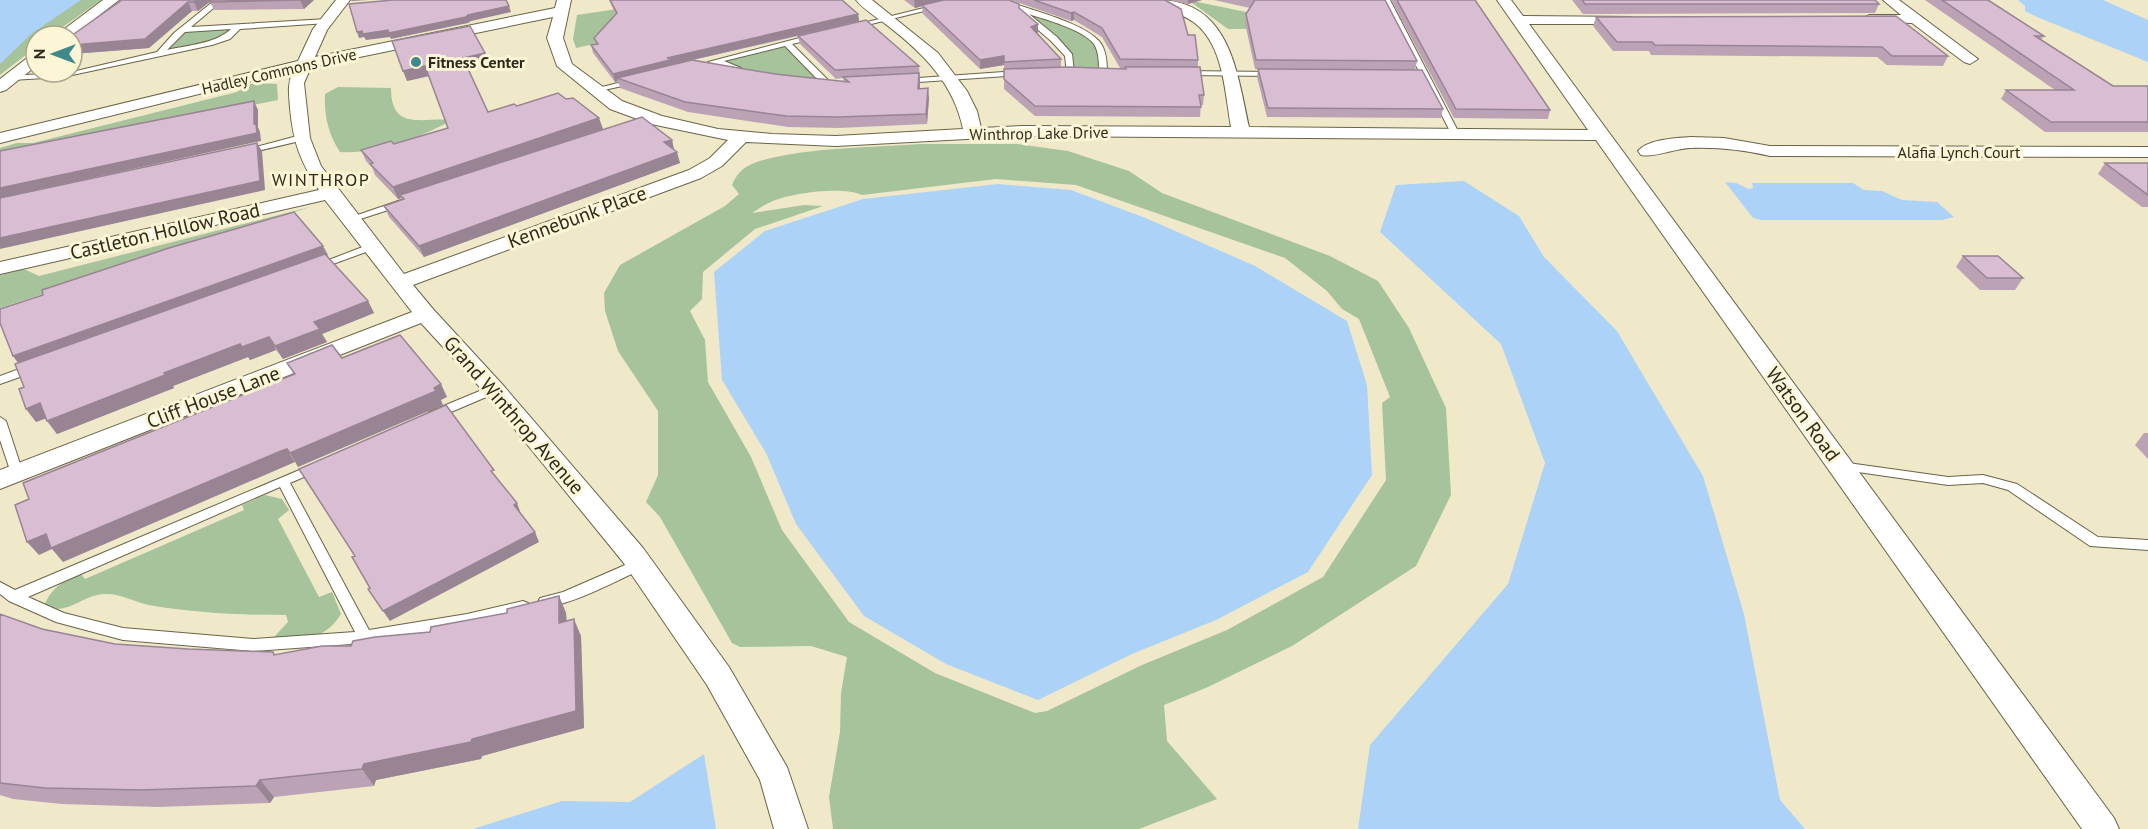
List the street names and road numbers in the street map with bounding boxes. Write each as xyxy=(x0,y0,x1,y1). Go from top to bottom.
street label: Hadley Commons Drive xyxy=(200,43,358,99)
street label: Winthrop Lake Drive xyxy=(969,122,1109,144)
street label: Alafia Lynch Court xyxy=(1897,142,2021,162)
street label: Kennebunk Place xyxy=(504,180,650,254)
street label: Castleton Hollow Road xyxy=(68,197,262,265)
street label: Grand Winthrop Avenue xyxy=(438,330,590,500)
street label: Cliff House Lane xyxy=(143,360,283,434)
street label: Watson Road xyxy=(1760,362,1846,466)

